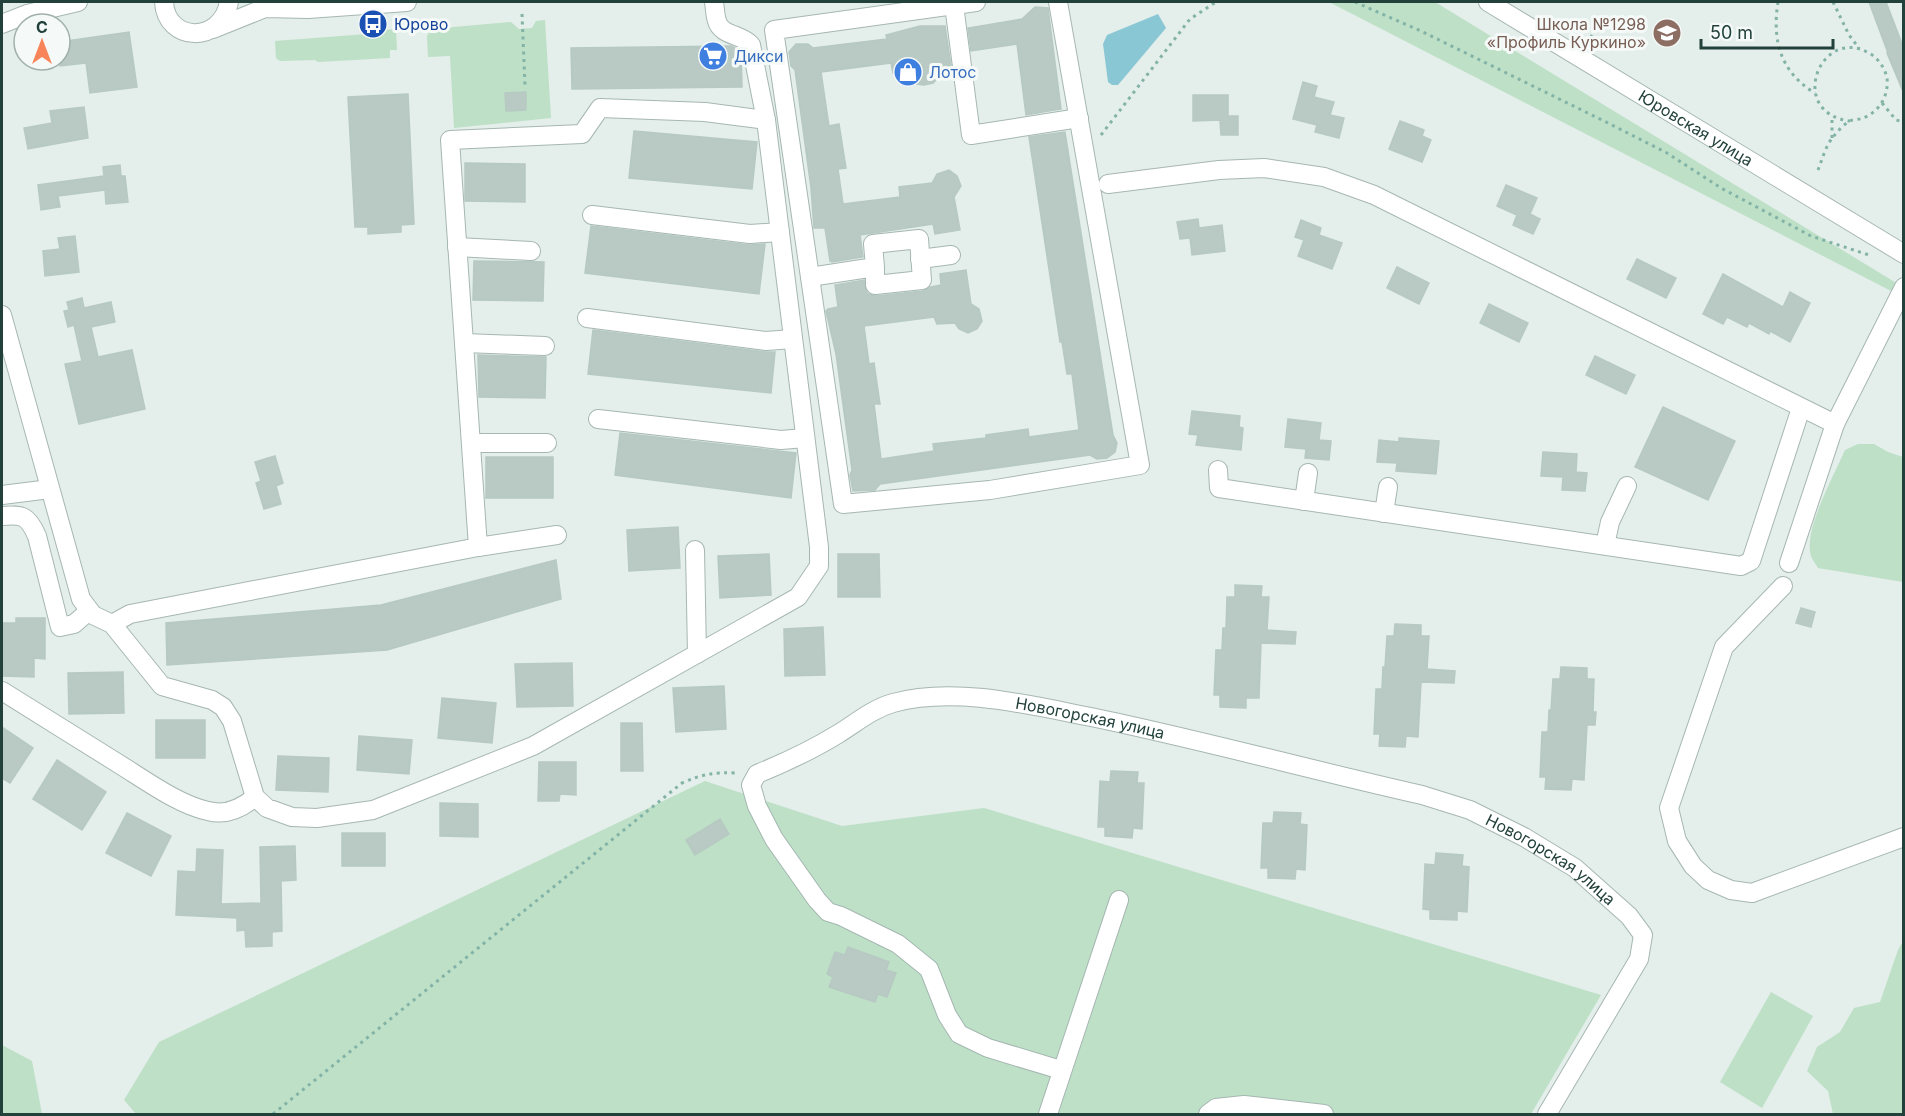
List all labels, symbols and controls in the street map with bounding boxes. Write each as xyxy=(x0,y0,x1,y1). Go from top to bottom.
bus stop icon: Юрово xyxy=(357,8,389,40)
north arrow xyxy=(12,12,72,72)
scale bar xyxy=(1701,12,1833,50)
place label: Юрово xyxy=(394,14,448,34)
place label: Школа №1298 «Профиль Куркино» xyxy=(1487,14,1646,52)
text: С xyxy=(36,17,48,37)
school or university icon: Школа №1298 «Профиль Куркино» xyxy=(1651,17,1683,49)
text: 50 m xyxy=(1710,22,1753,43)
supermarket icon: Дикси xyxy=(697,40,729,72)
place label: Дикси xyxy=(734,46,783,66)
shop icon: Лотос xyxy=(892,56,924,88)
place label: Лотос xyxy=(929,62,976,82)
street label: Юровская улица xyxy=(1635,86,1757,170)
street label: Новогорская улица xyxy=(1014,693,1167,743)
street label: Новогорская улица xyxy=(1482,810,1620,909)

